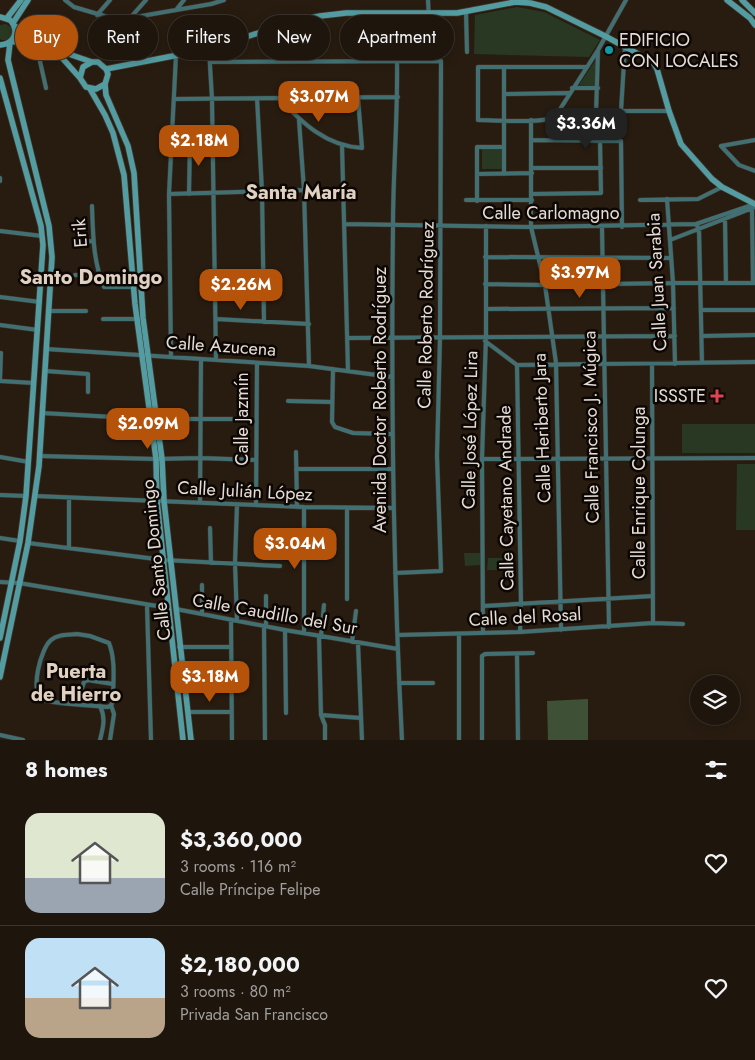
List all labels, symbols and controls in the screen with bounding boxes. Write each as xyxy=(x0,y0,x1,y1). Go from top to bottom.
chip: Buy xyxy=(15,15,78,60)
chip: Rent xyxy=(88,15,158,60)
chip: Filters xyxy=(168,15,248,60)
chip: New xyxy=(258,15,330,60)
chip: Apartment xyxy=(340,15,454,60)
place label: EDIFICIO CON LOCALES xyxy=(619,27,739,74)
marker: EDIFICIO CON LOCALES xyxy=(603,44,615,56)
pin: $3.07M xyxy=(278,80,360,123)
text: $3.07M xyxy=(289,85,349,108)
pin: $3.36M xyxy=(545,108,627,150)
text: $3.36M xyxy=(556,112,616,135)
pin: $2.18M xyxy=(158,124,240,167)
text: $2.18M xyxy=(170,129,228,152)
district label: Santa María xyxy=(245,178,357,207)
street label: Calle Carlomagno xyxy=(482,200,620,226)
street label: Calle Juan Sarabia xyxy=(640,212,674,352)
street label: Erik xyxy=(66,218,94,248)
street label: Calle Roberto Rodríguez xyxy=(411,221,441,409)
pin: $3.97M xyxy=(539,256,621,299)
text: $3.97M xyxy=(551,261,609,284)
district label: Santo Domingo xyxy=(20,263,163,292)
street label: Avenida Doctor Roberto Rodríguez xyxy=(367,266,393,533)
pin: $2.26M xyxy=(200,268,282,311)
text: $2.26M xyxy=(210,273,272,296)
street label: Calle Azucena xyxy=(165,329,277,363)
street label: Calle Francisco J. Múgica xyxy=(576,330,606,524)
street label: Calle José López Lira xyxy=(456,351,484,509)
street label: Calle Heriberto Jara xyxy=(526,353,558,503)
street label: Calle Jazmín xyxy=(229,372,255,466)
place label: ISSSTE xyxy=(654,383,706,409)
marker: ISSSTE xyxy=(710,389,724,403)
street label: Calle Cayetano Andrade xyxy=(491,405,521,591)
street label: Calle Enrique Colunga xyxy=(626,407,652,579)
pin: $2.09M xyxy=(107,408,189,450)
text: $2.09M xyxy=(117,412,179,435)
street label: Calle Julián López xyxy=(177,474,314,508)
street label: Calle Santo Domingo xyxy=(135,478,177,642)
pin: $3.04M xyxy=(254,528,336,570)
text: $3.04M xyxy=(265,532,325,555)
street label: Calle Caudillo del Sur xyxy=(190,587,360,641)
street label: Calle del Rosal xyxy=(468,601,582,633)
district label: Puerta de Hierro xyxy=(31,657,121,709)
pin: $3.18M xyxy=(169,660,251,703)
text: $3.18M xyxy=(181,665,239,688)
map controls xyxy=(690,675,740,725)
button: layers xyxy=(690,675,740,725)
text: 8 homes xyxy=(25,755,108,785)
icon: filters xyxy=(702,756,730,784)
text: $3,360,000 xyxy=(180,825,302,855)
icon: home xyxy=(65,833,125,893)
icon: heart xyxy=(702,849,730,877)
text: 3 rooms · 116 m² xyxy=(180,855,296,878)
text: Calle Príncipe Felipe xyxy=(180,878,320,901)
text: $2,180,000 xyxy=(180,950,300,980)
icon: home xyxy=(65,958,125,1018)
icon: heart xyxy=(702,974,730,1002)
text: 3 rooms · 80 m² xyxy=(180,980,291,1003)
text: Privada San Francisco xyxy=(180,1003,328,1026)

